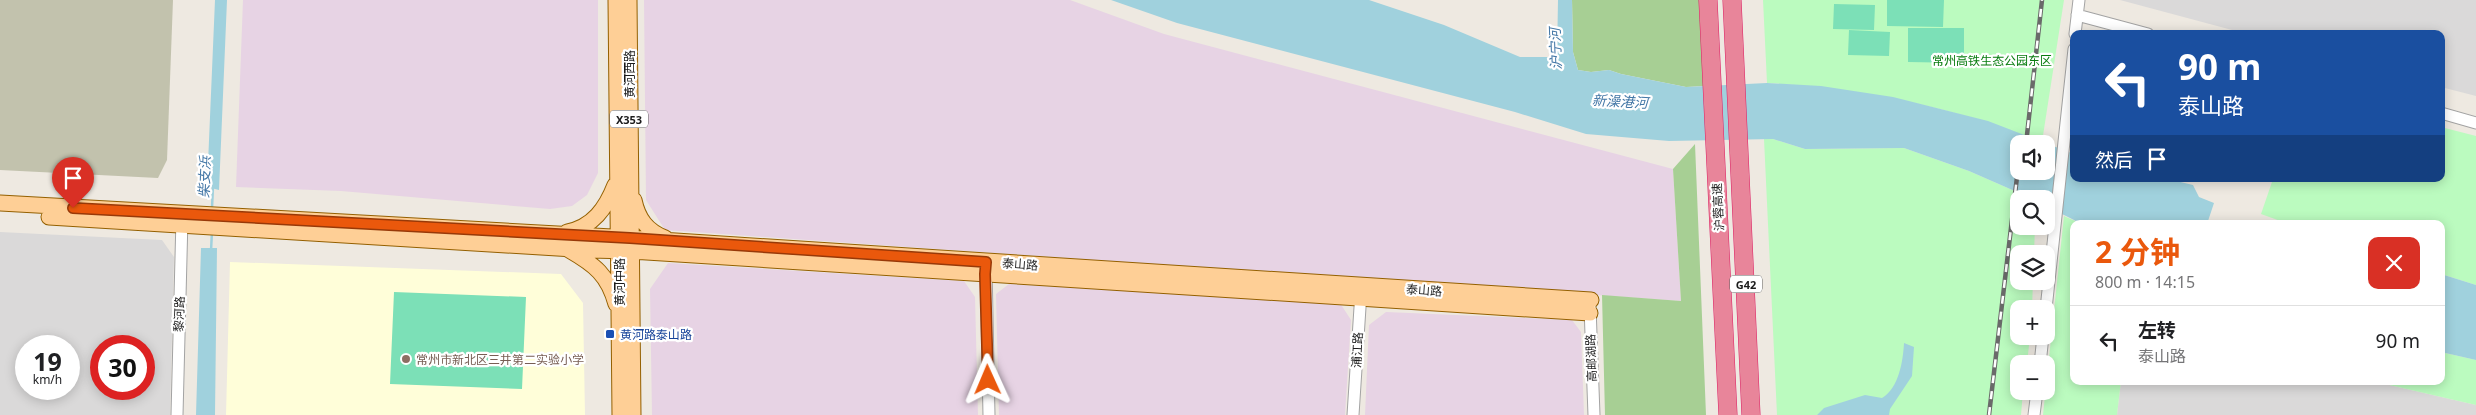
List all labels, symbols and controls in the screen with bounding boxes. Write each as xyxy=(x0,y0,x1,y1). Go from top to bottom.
water label: 沪宁河 xyxy=(1545,25,1565,70)
text: 90 m xyxy=(2178,43,2261,90)
street label: 黄河西路 xyxy=(621,50,638,98)
icon: left xyxy=(2095,50,2160,115)
park label: 常州高铁生态公园东区 xyxy=(1932,52,2052,69)
water label: 新澡港河 xyxy=(1592,90,1651,112)
text: 泰山路 xyxy=(2178,90,2244,120)
road number: X353 xyxy=(610,110,648,128)
map controls xyxy=(2010,135,2055,400)
button: sound xyxy=(2010,135,2055,180)
icon: arrive xyxy=(2143,145,2171,173)
text: 然后 xyxy=(2095,147,2133,173)
water label: 柴支浜 xyxy=(194,155,214,198)
pin xyxy=(52,157,94,208)
icon: arrive xyxy=(59,164,87,192)
street label: 沪蓉高速 xyxy=(1708,183,1728,231)
button: search xyxy=(2010,190,2055,235)
text: 2 分钟 xyxy=(2095,231,2180,272)
button: close xyxy=(2368,237,2420,289)
button: layers xyxy=(2010,245,2055,290)
street label: 泰山路 xyxy=(1001,254,1039,274)
street label: 黄河中路 xyxy=(611,258,628,306)
text: 800 m · 14:15 xyxy=(2095,271,2195,293)
road number: G42 xyxy=(1730,276,1762,292)
street label: 泰山路 xyxy=(1405,280,1443,300)
street label: 黎河路 xyxy=(170,296,188,332)
button: + xyxy=(2010,300,2055,345)
text: 左转 xyxy=(2138,317,2176,343)
place label: 黄河路泰山路 xyxy=(620,326,692,343)
icon: left xyxy=(2095,327,2123,355)
marker: 黄河路泰山路 xyxy=(604,328,616,340)
text: 90 m xyxy=(2376,328,2420,354)
street label: 浦江路 xyxy=(1348,332,1366,368)
street label: 高邮湖路 xyxy=(1582,334,1600,382)
speed limit sign: 30 xyxy=(90,335,155,400)
text: 19 xyxy=(33,344,62,378)
text: 泰山路 xyxy=(2138,345,2186,367)
place label: 常州市新北区三井第二实验小学 xyxy=(416,351,584,368)
marker: 常州市新北区三井第二实验小学 xyxy=(400,353,412,365)
position arrow xyxy=(961,353,1013,405)
button: − xyxy=(2010,355,2055,400)
text: km/h xyxy=(33,371,62,388)

